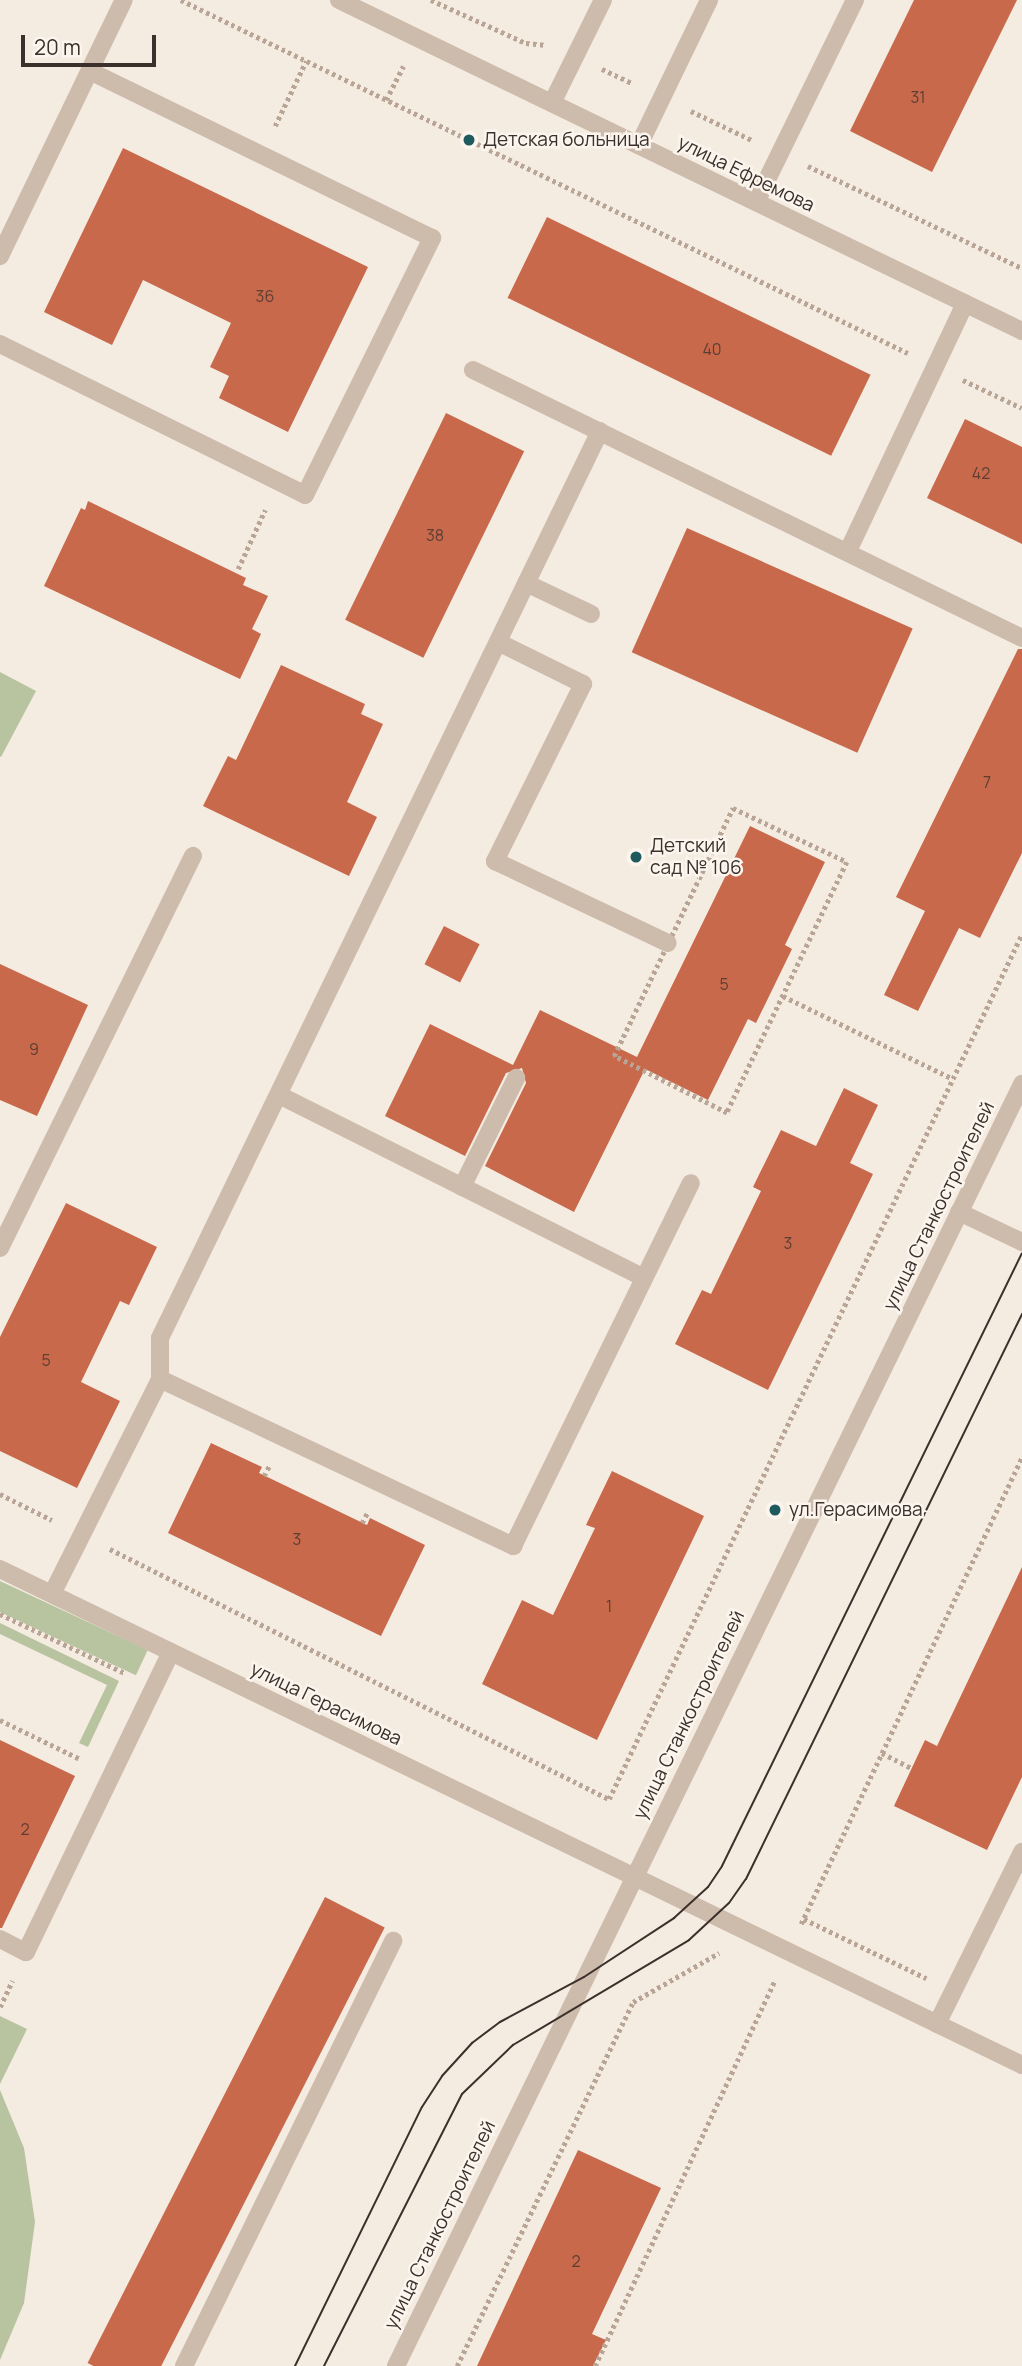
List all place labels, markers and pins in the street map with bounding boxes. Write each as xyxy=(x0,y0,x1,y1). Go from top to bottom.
place label: Детская больница xyxy=(483,129,650,151)
marker: Детская больница xyxy=(461,132,477,148)
place label: Детский сад № 106 xyxy=(650,835,742,879)
marker: Детский сад № 106 xyxy=(628,849,644,865)
place label: ул.Герасимова xyxy=(789,1499,922,1521)
marker: ул.Герасимова xyxy=(767,1502,783,1518)

